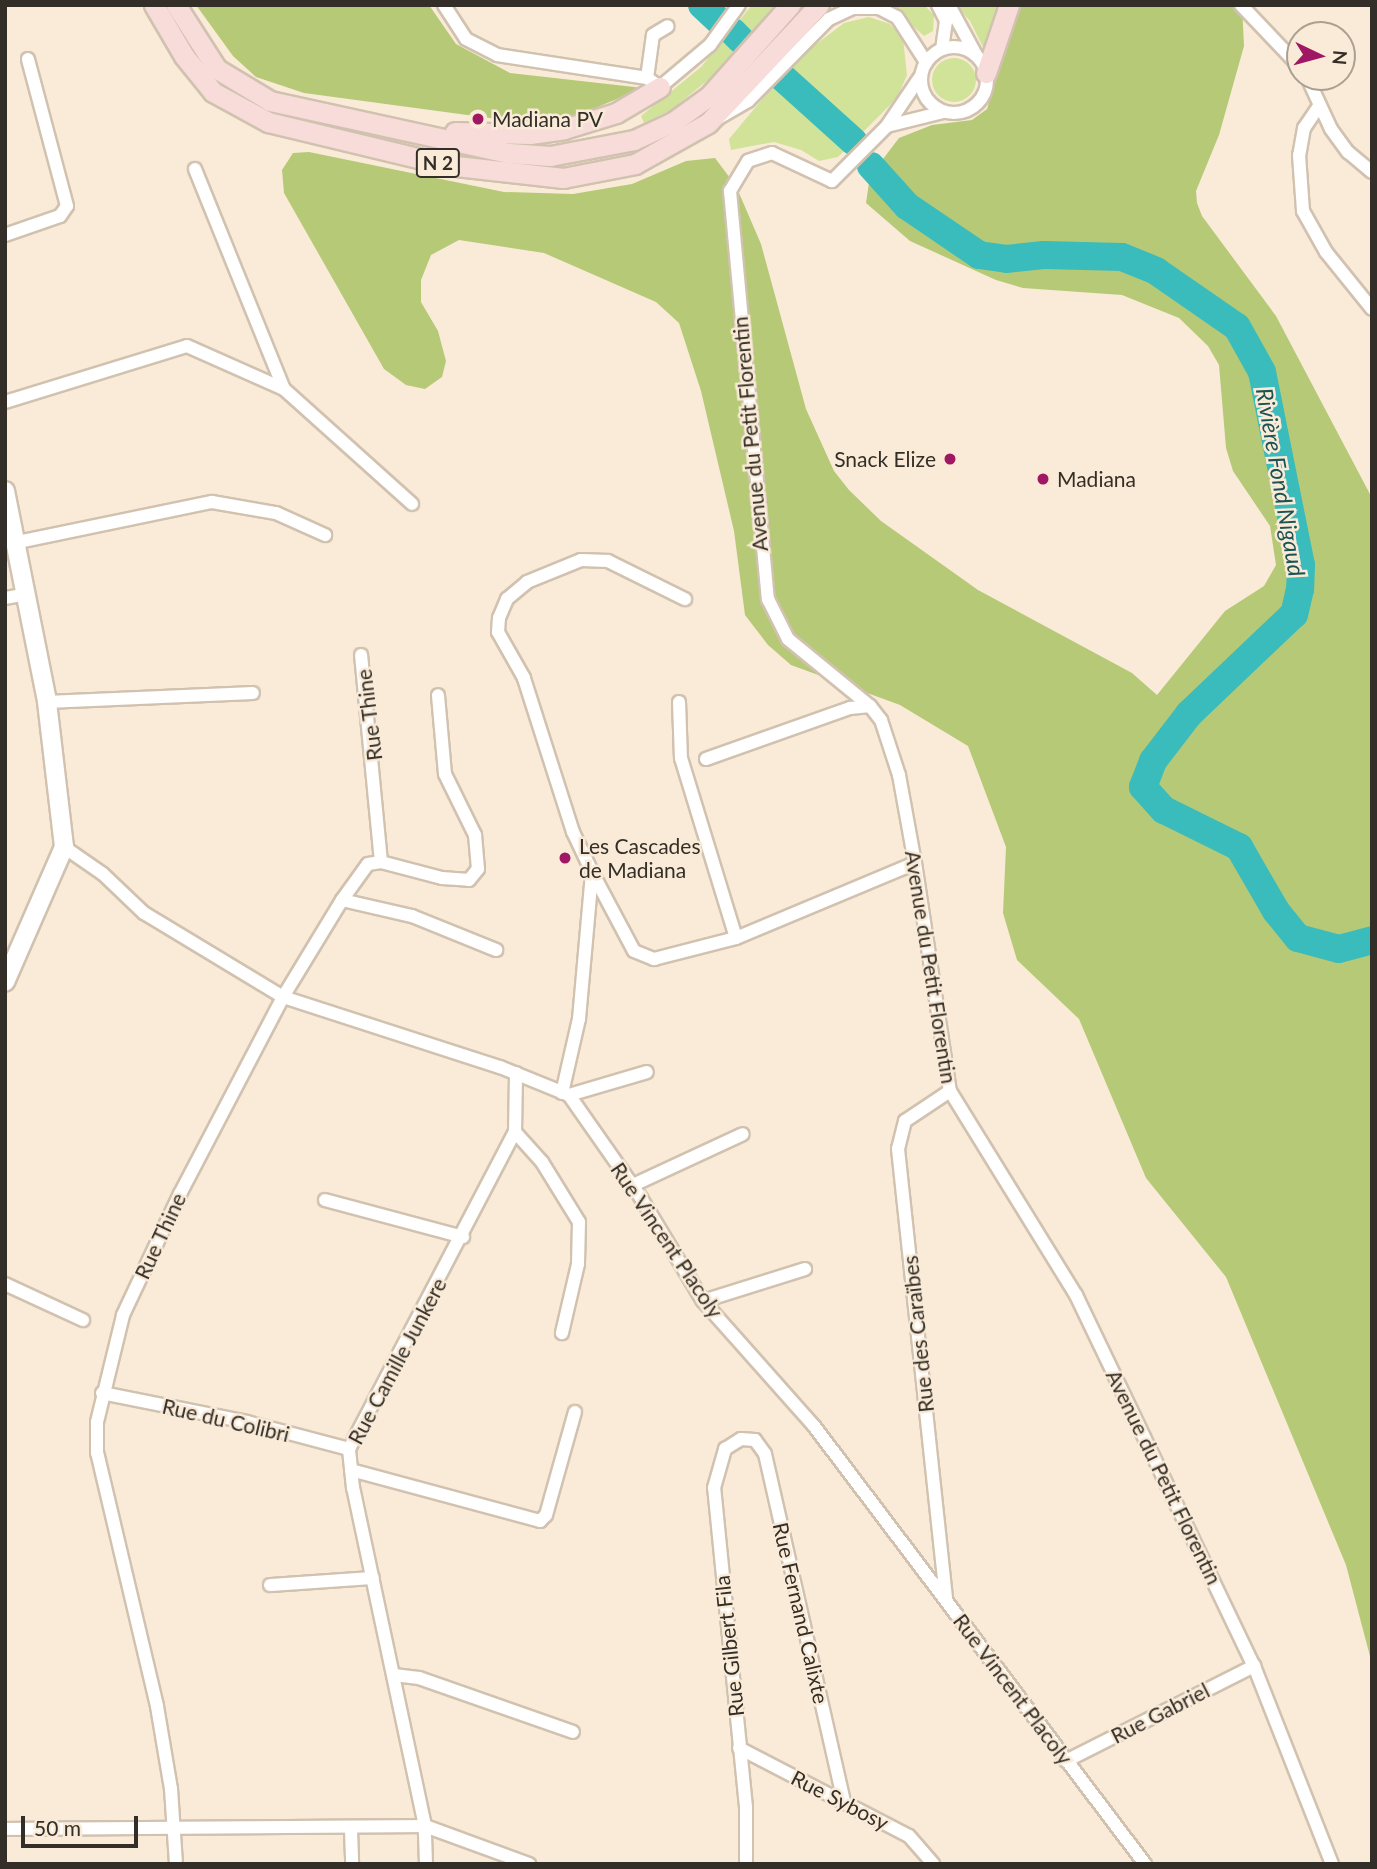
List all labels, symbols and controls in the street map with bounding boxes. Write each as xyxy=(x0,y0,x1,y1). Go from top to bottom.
north arrow xyxy=(1286,21,1356,91)
text: N xyxy=(1328,49,1353,66)
place label: Madiana PV xyxy=(492,106,603,132)
marker: Madiana PV xyxy=(470,111,486,127)
road number: N 2 xyxy=(415,148,461,178)
street label: Avenue du Petit Florentin xyxy=(727,315,773,553)
water label: Rivière Fond Nigaud xyxy=(1251,386,1311,578)
place label: Snack Elize xyxy=(834,446,936,472)
marker: Snack Elize xyxy=(942,451,958,467)
place label: Madiana xyxy=(1057,466,1136,492)
marker: Madiana xyxy=(1035,471,1051,487)
street label: Rue Thine xyxy=(351,667,387,763)
place label: Les Cascades de Madiana xyxy=(579,833,701,883)
street label: Avenue du Petit Florentin xyxy=(900,849,962,1085)
marker: Les Cascades de Madiana xyxy=(557,850,573,866)
street label: Rue Vincent Placoly xyxy=(605,1157,729,1323)
street label: Rue Thine xyxy=(129,1189,191,1283)
street label: Rue des Caraïbes xyxy=(897,1254,939,1414)
street label: Rue Camille Junkere xyxy=(342,1273,452,1449)
street label: Avenue du Petit Florentin xyxy=(1101,1366,1227,1588)
street label: Rue du Colibri xyxy=(160,1393,292,1447)
street label: Rue Fernand Calixte xyxy=(768,1520,834,1706)
street label: Rue Gilbert Fila xyxy=(709,1574,749,1718)
street label: Rue Vincent Placoly xyxy=(948,1608,1078,1770)
street label: Rue Gabriel xyxy=(1107,1677,1213,1749)
street label: Rue Sybosy xyxy=(787,1765,893,1835)
scale bar xyxy=(24,1802,142,1846)
text: 50 m xyxy=(34,1815,81,1840)

